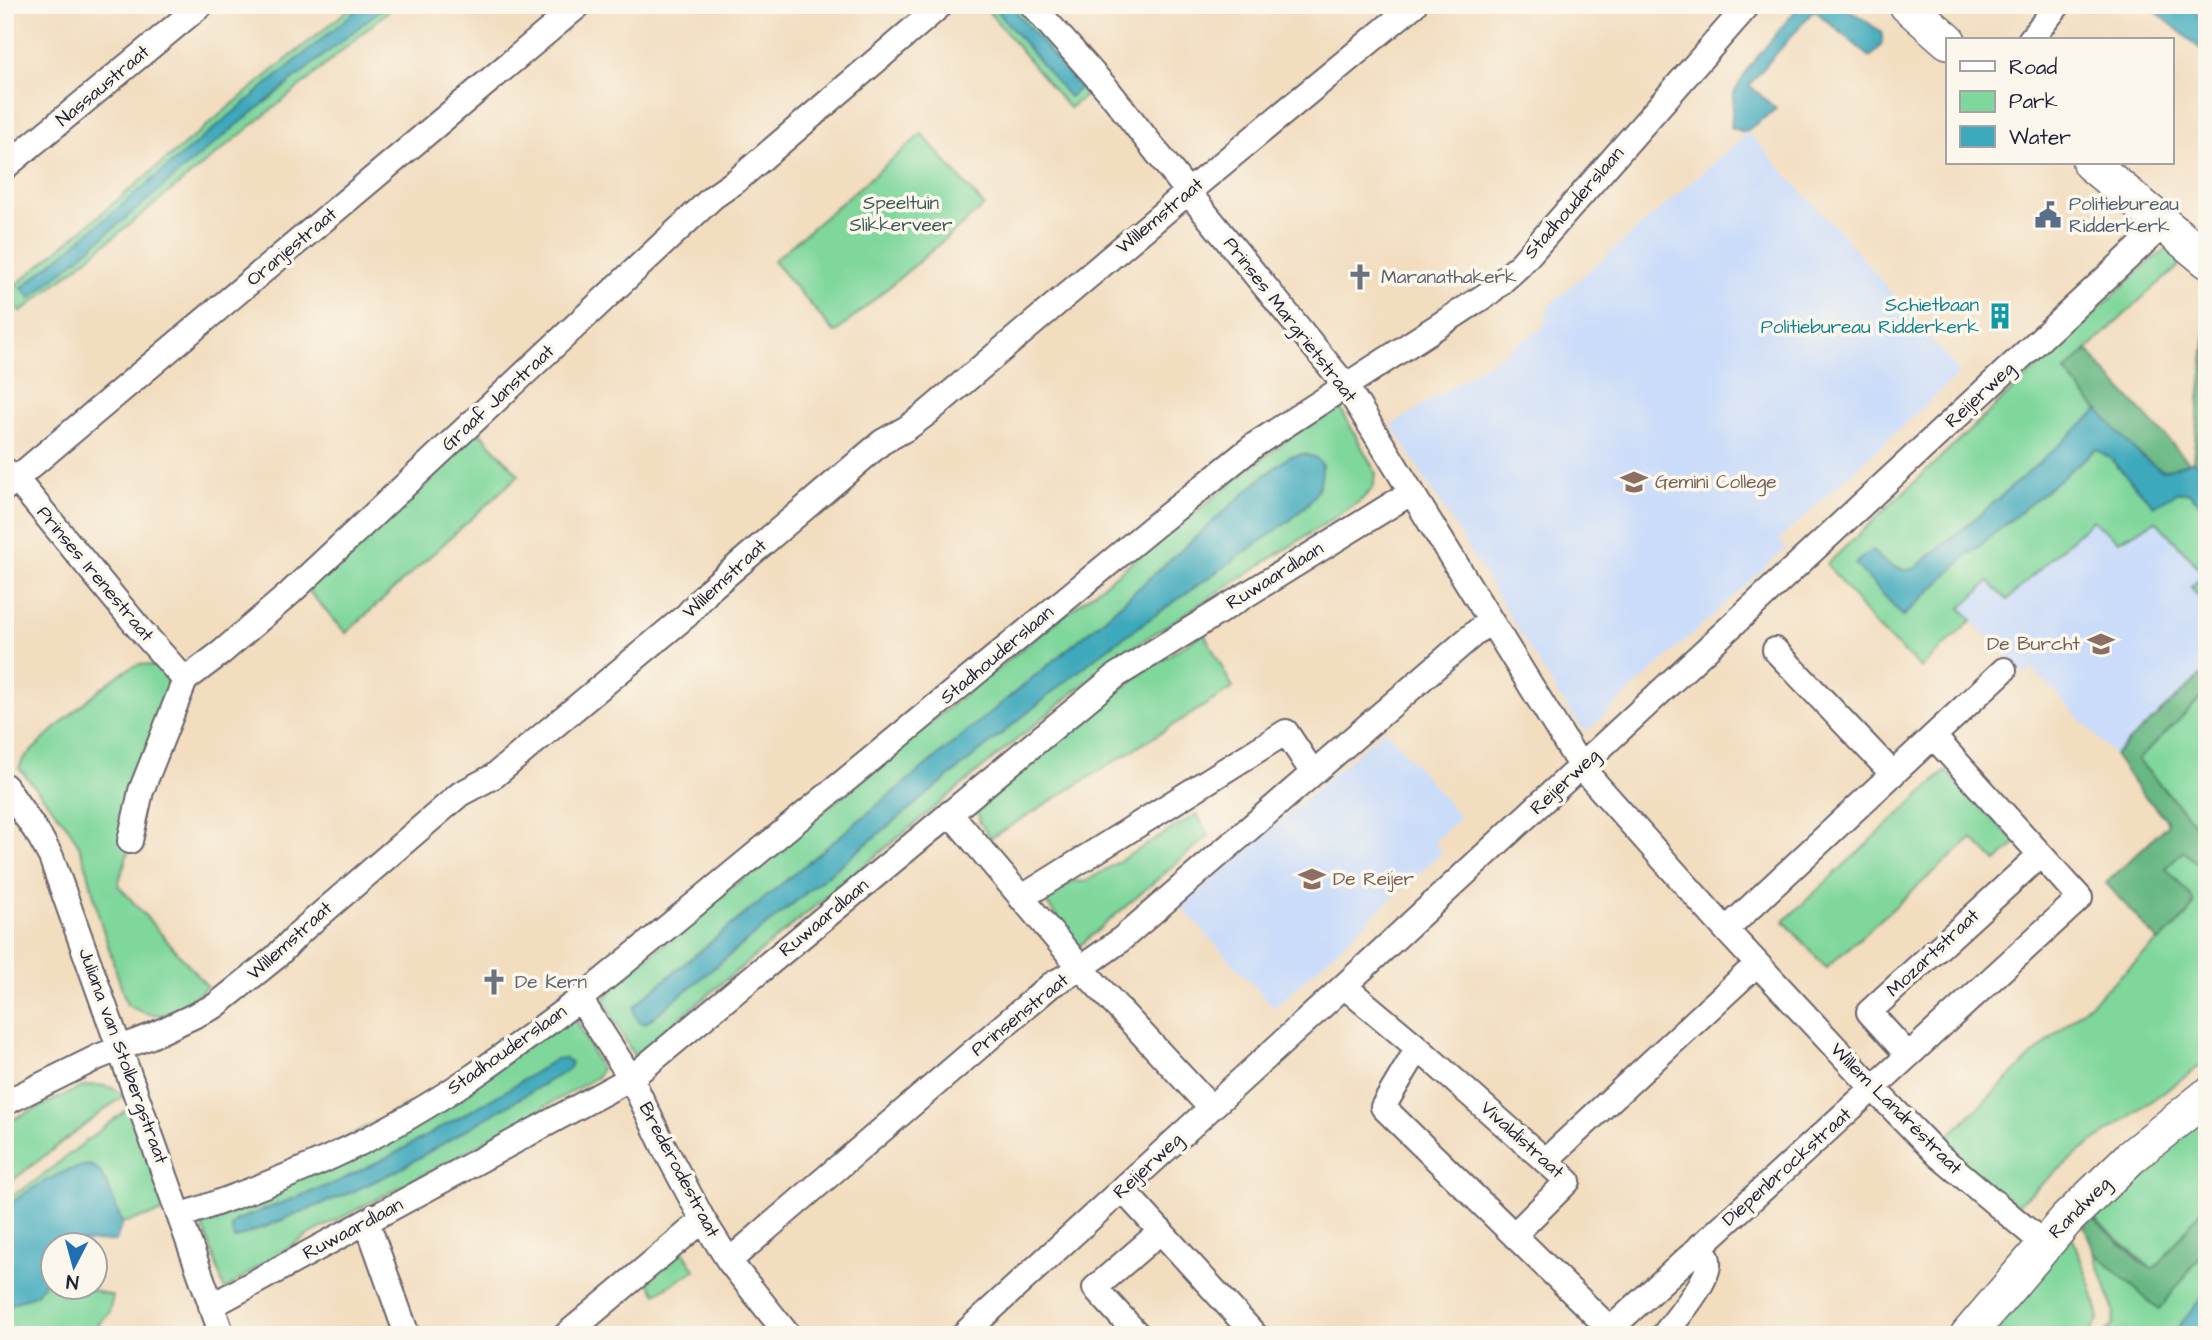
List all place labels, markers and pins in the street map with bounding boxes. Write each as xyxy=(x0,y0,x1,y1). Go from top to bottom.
place label: Politiebureau Ridderkerk xyxy=(2069,191,2179,240)
public building icon: Politiebureau Ridderkerk xyxy=(2033,200,2063,230)
church icon: Maranathakerk xyxy=(1345,262,1375,292)
place label: Maranathakerk xyxy=(1381,264,1517,291)
place label: Schietbaan Politiebureau Ridderkerk xyxy=(1761,292,1979,341)
building icon: Schietbaan Politiebureau Ridderkerk xyxy=(1985,301,2015,331)
school or university icon: Gemini College xyxy=(1619,467,1649,497)
place label: Gemini College xyxy=(1655,469,1777,497)
school or university icon: De Burcht xyxy=(2086,629,2116,659)
place label: De Burcht xyxy=(1987,631,2080,658)
school or university icon: De Reijer xyxy=(1297,864,1327,894)
place label: De Reijer xyxy=(1333,866,1415,893)
church icon: De Kern xyxy=(479,967,509,997)
place label: De Kern xyxy=(515,969,587,996)

